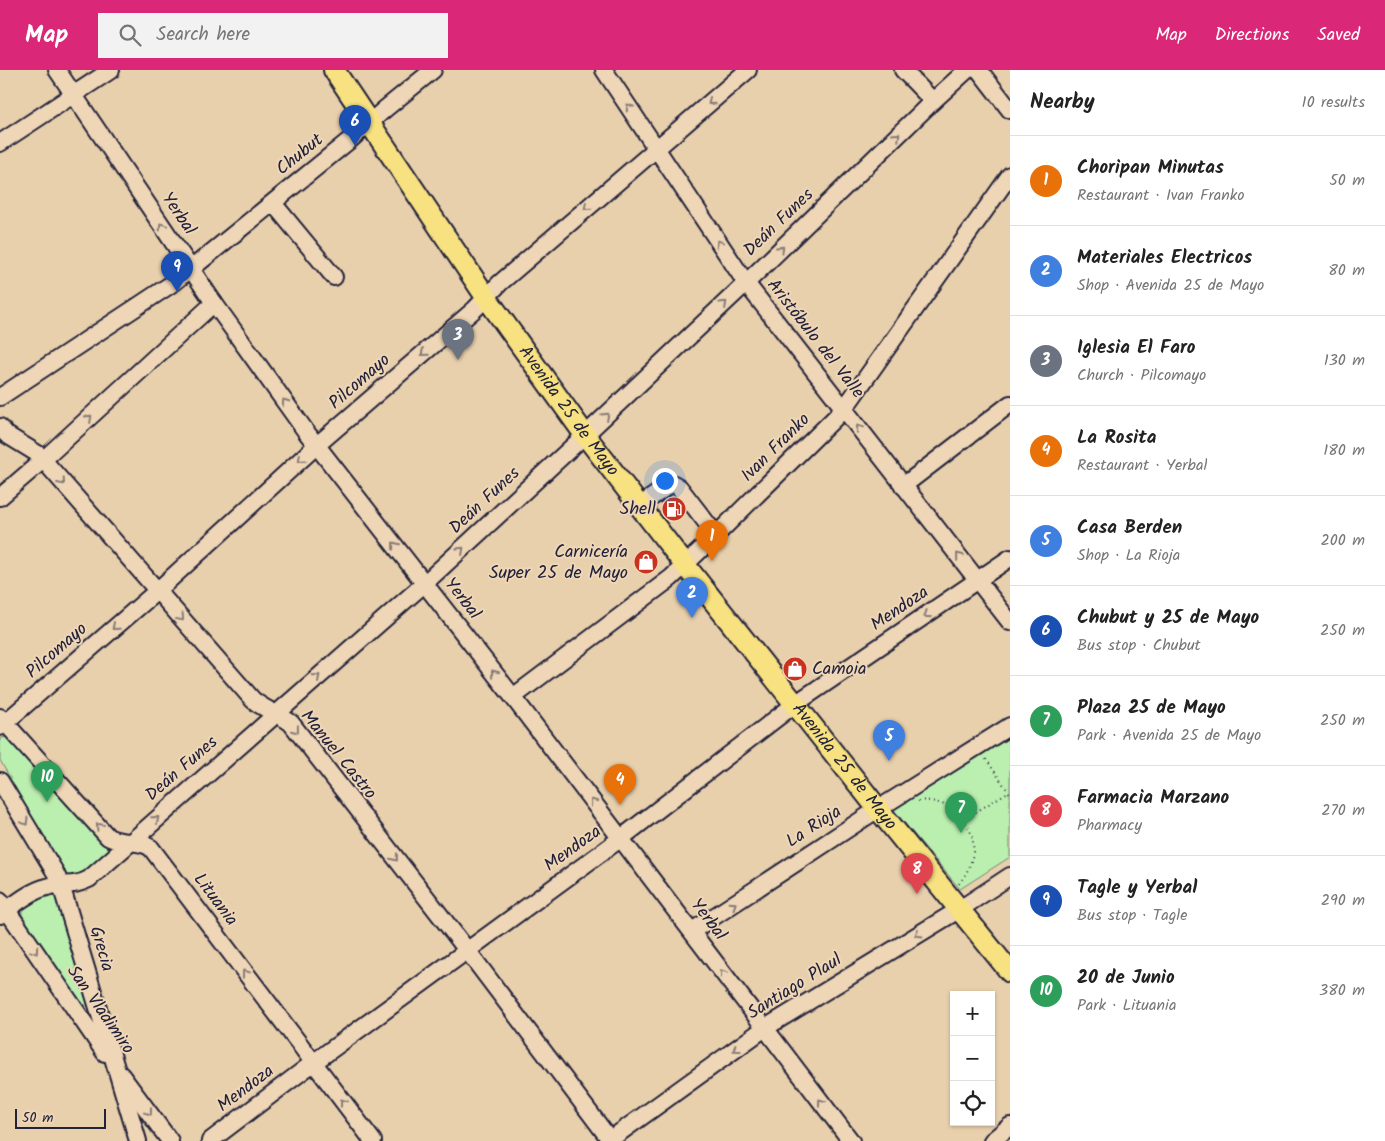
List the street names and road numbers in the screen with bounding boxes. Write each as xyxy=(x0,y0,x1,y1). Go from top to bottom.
street label: Chubut xyxy=(270,126,331,183)
street label: Deán Funes xyxy=(737,182,821,264)
street label: Yerbal xyxy=(153,187,203,242)
street label: Aristóbulo del Valle xyxy=(759,273,871,405)
street label: Avenida 25 de Mayo xyxy=(511,340,626,483)
street label: Pilcomayo xyxy=(323,347,397,417)
street label: Ivan Franko xyxy=(734,406,818,490)
street label: Deán Funes xyxy=(443,460,527,542)
street label: Yerbal xyxy=(436,572,488,627)
street label: Mendoza xyxy=(865,579,935,639)
street label: Pilcomayo xyxy=(20,616,94,686)
street label: Avenida 25 de Mayo xyxy=(788,699,902,833)
street label: Manuel Castro xyxy=(293,704,383,806)
street label: Deán Funes xyxy=(139,729,225,809)
street label: La Rioja xyxy=(780,798,848,856)
street label: Mendoza xyxy=(538,818,608,880)
street label: Lituania xyxy=(185,867,245,933)
street label: Yerbal xyxy=(682,893,734,948)
street label: Grecia xyxy=(81,923,121,975)
street label: Santiago Plaul xyxy=(742,946,849,1028)
street label: San Vladimiro xyxy=(59,959,141,1061)
street label: Mendoza xyxy=(211,1058,281,1120)

